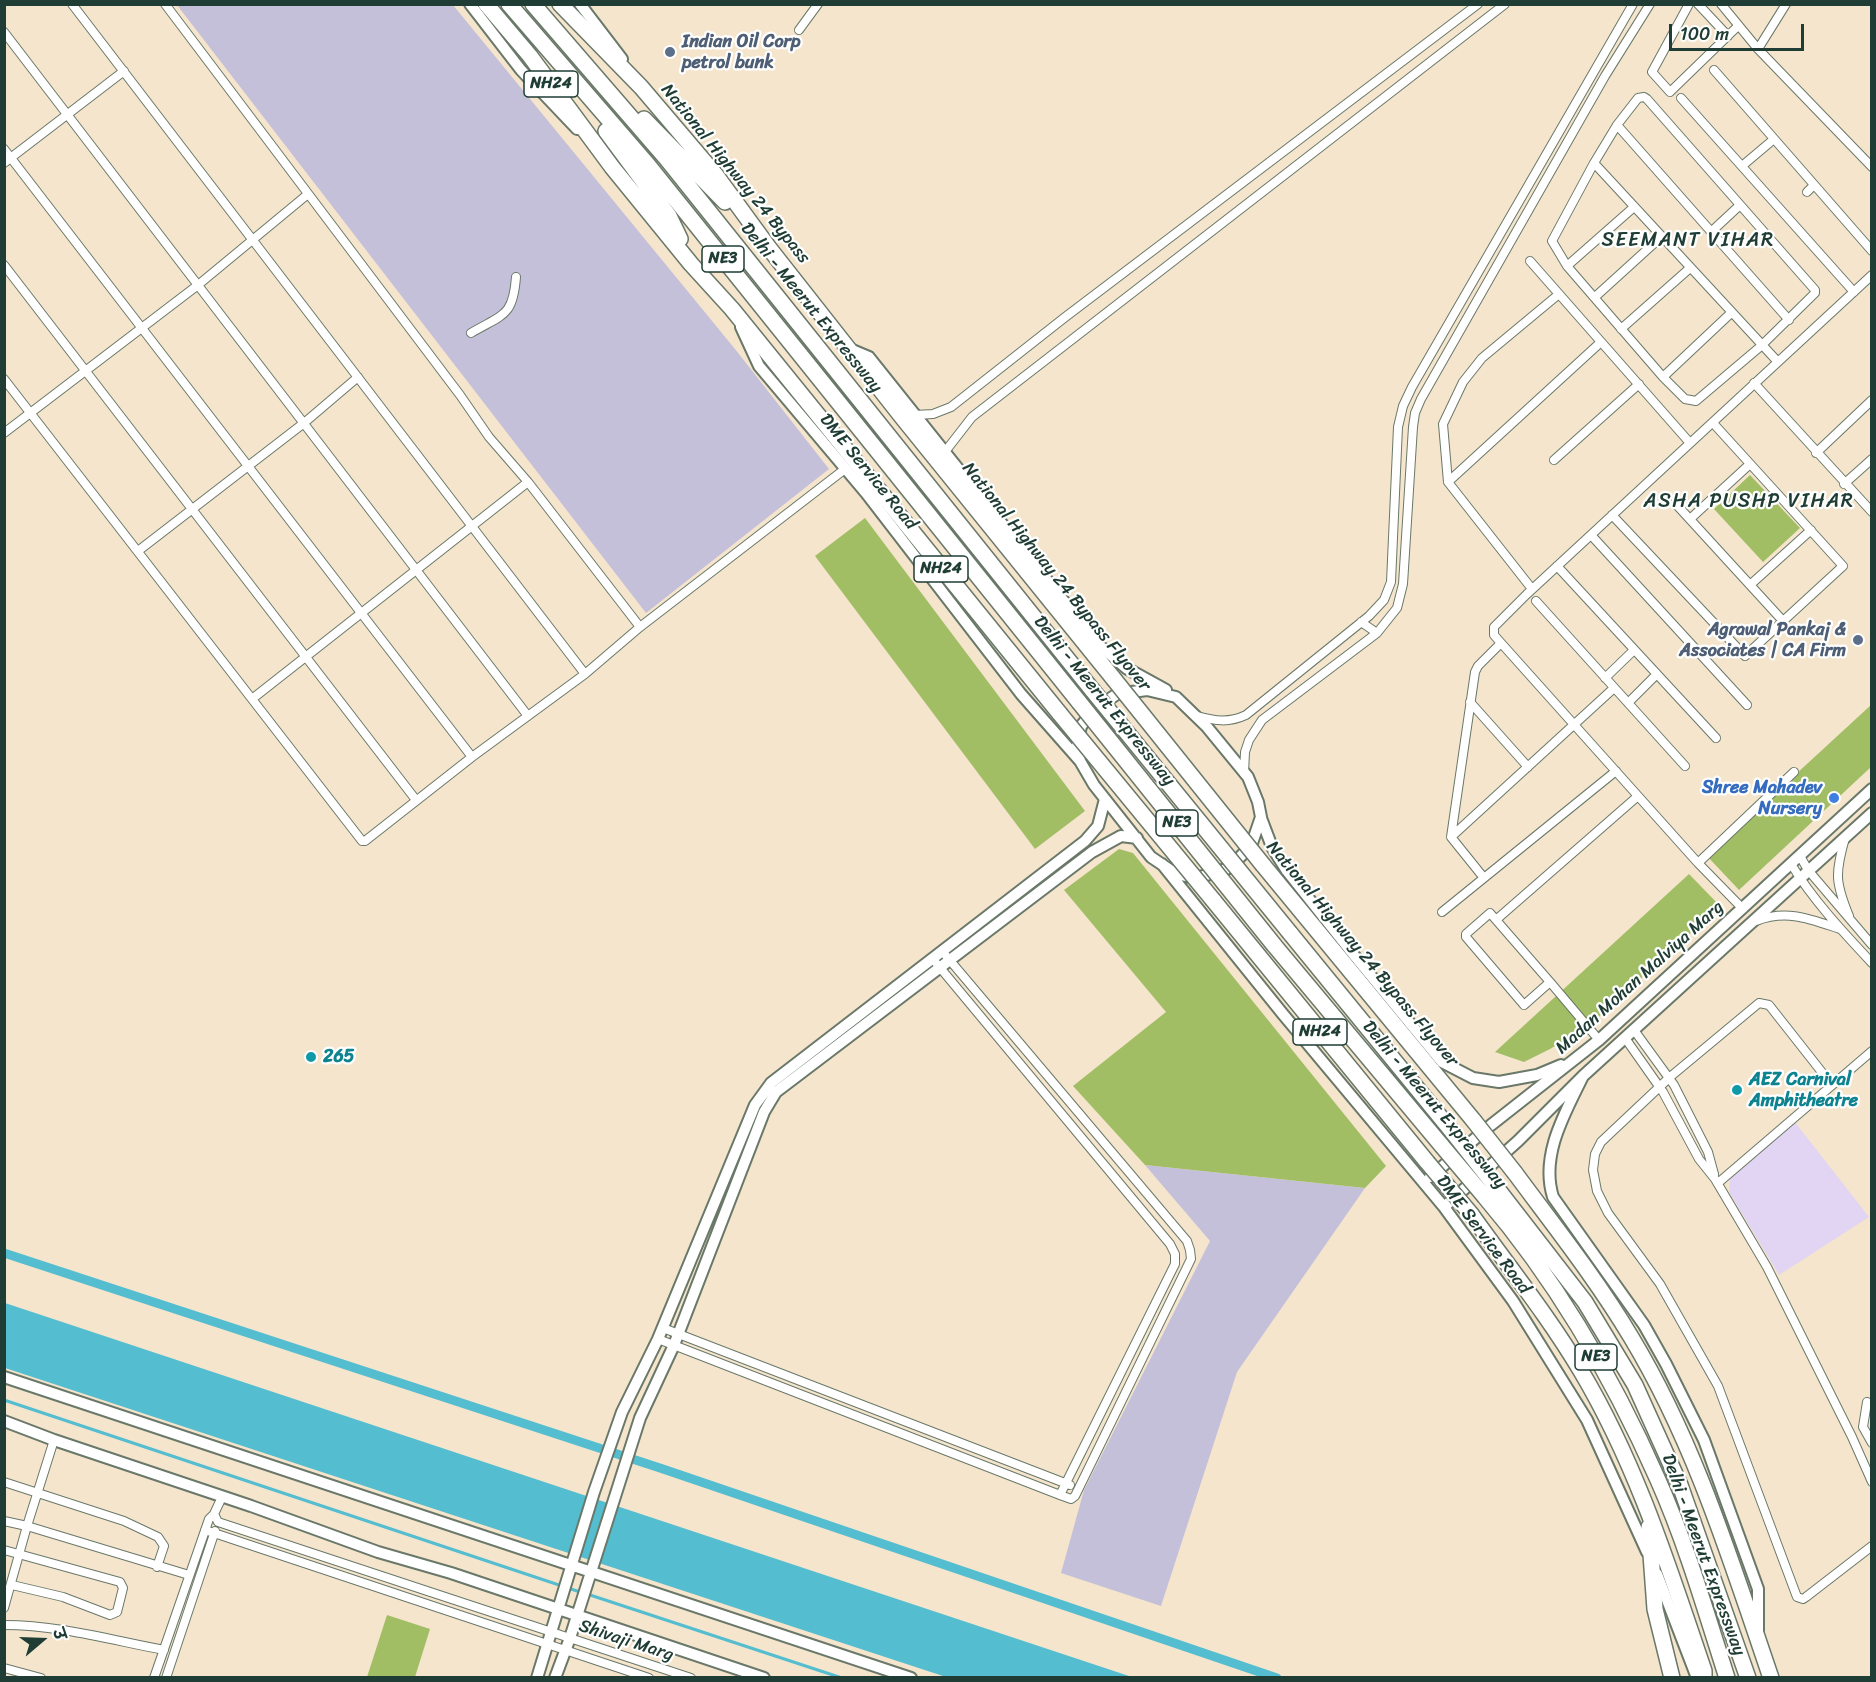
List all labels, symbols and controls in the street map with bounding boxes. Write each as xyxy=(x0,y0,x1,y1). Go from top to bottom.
scale bar xyxy=(1672,12,1807,50)
text: 100 m xyxy=(1680,18,1729,50)
place label: Indian Oil Corp petrol bunk xyxy=(682,31,800,74)
marker: Indian Oil Corp petrol bunk xyxy=(663,45,677,59)
road number: NH24 xyxy=(524,71,578,97)
street label: National Highway 24 Bypass xyxy=(656,80,814,268)
street label: Delhi - Meerut Expressway xyxy=(736,219,886,397)
district label: SEEMANT VIHAR xyxy=(1601,229,1775,253)
road number: NE3 xyxy=(702,246,744,272)
street label: DME Service Road xyxy=(815,410,921,534)
street label: National Highway 24 Bypass Flyover xyxy=(957,458,1155,696)
district label: ASHA PUSHP VIHAR xyxy=(1644,490,1854,514)
road number: NH24 xyxy=(914,556,968,582)
street label: Delhi - Meerut Expressway xyxy=(1029,612,1179,790)
place label: Agrawal Pankaj & Associates | CA Firm xyxy=(1679,619,1846,662)
marker: Agrawal Pankaj & Associates | CA Firm xyxy=(1851,633,1865,647)
place label: Shree Mahadev Nursery xyxy=(1702,777,1822,820)
marker: Shree Mahadev Nursery xyxy=(1827,791,1841,805)
road number: NE3 xyxy=(1156,810,1198,836)
street label: National Highway 24 Bypass Flyover xyxy=(1261,837,1463,1071)
street label: Madan Mohan Malviya Marg xyxy=(1552,897,1728,1059)
street label: Delhi - Meerut Expressway xyxy=(1357,1017,1511,1193)
road number: NH24 xyxy=(1293,1019,1347,1045)
place label: 265 xyxy=(323,1046,355,1068)
marker: 265 xyxy=(304,1050,318,1064)
place label: AEZ Carnival Amphitheatre xyxy=(1749,1069,1858,1112)
marker: AEZ Carnival Amphitheatre xyxy=(1730,1083,1744,1097)
street label: DME Service Road xyxy=(1431,1171,1535,1299)
road number: NE3 xyxy=(1575,1344,1617,1370)
street label: Delhi - Meerut Expressway xyxy=(1656,1451,1750,1659)
north arrow xyxy=(12,1610,72,1670)
street label: Shivaji Marg xyxy=(576,1616,676,1666)
text: उ xyxy=(44,1624,75,1644)

